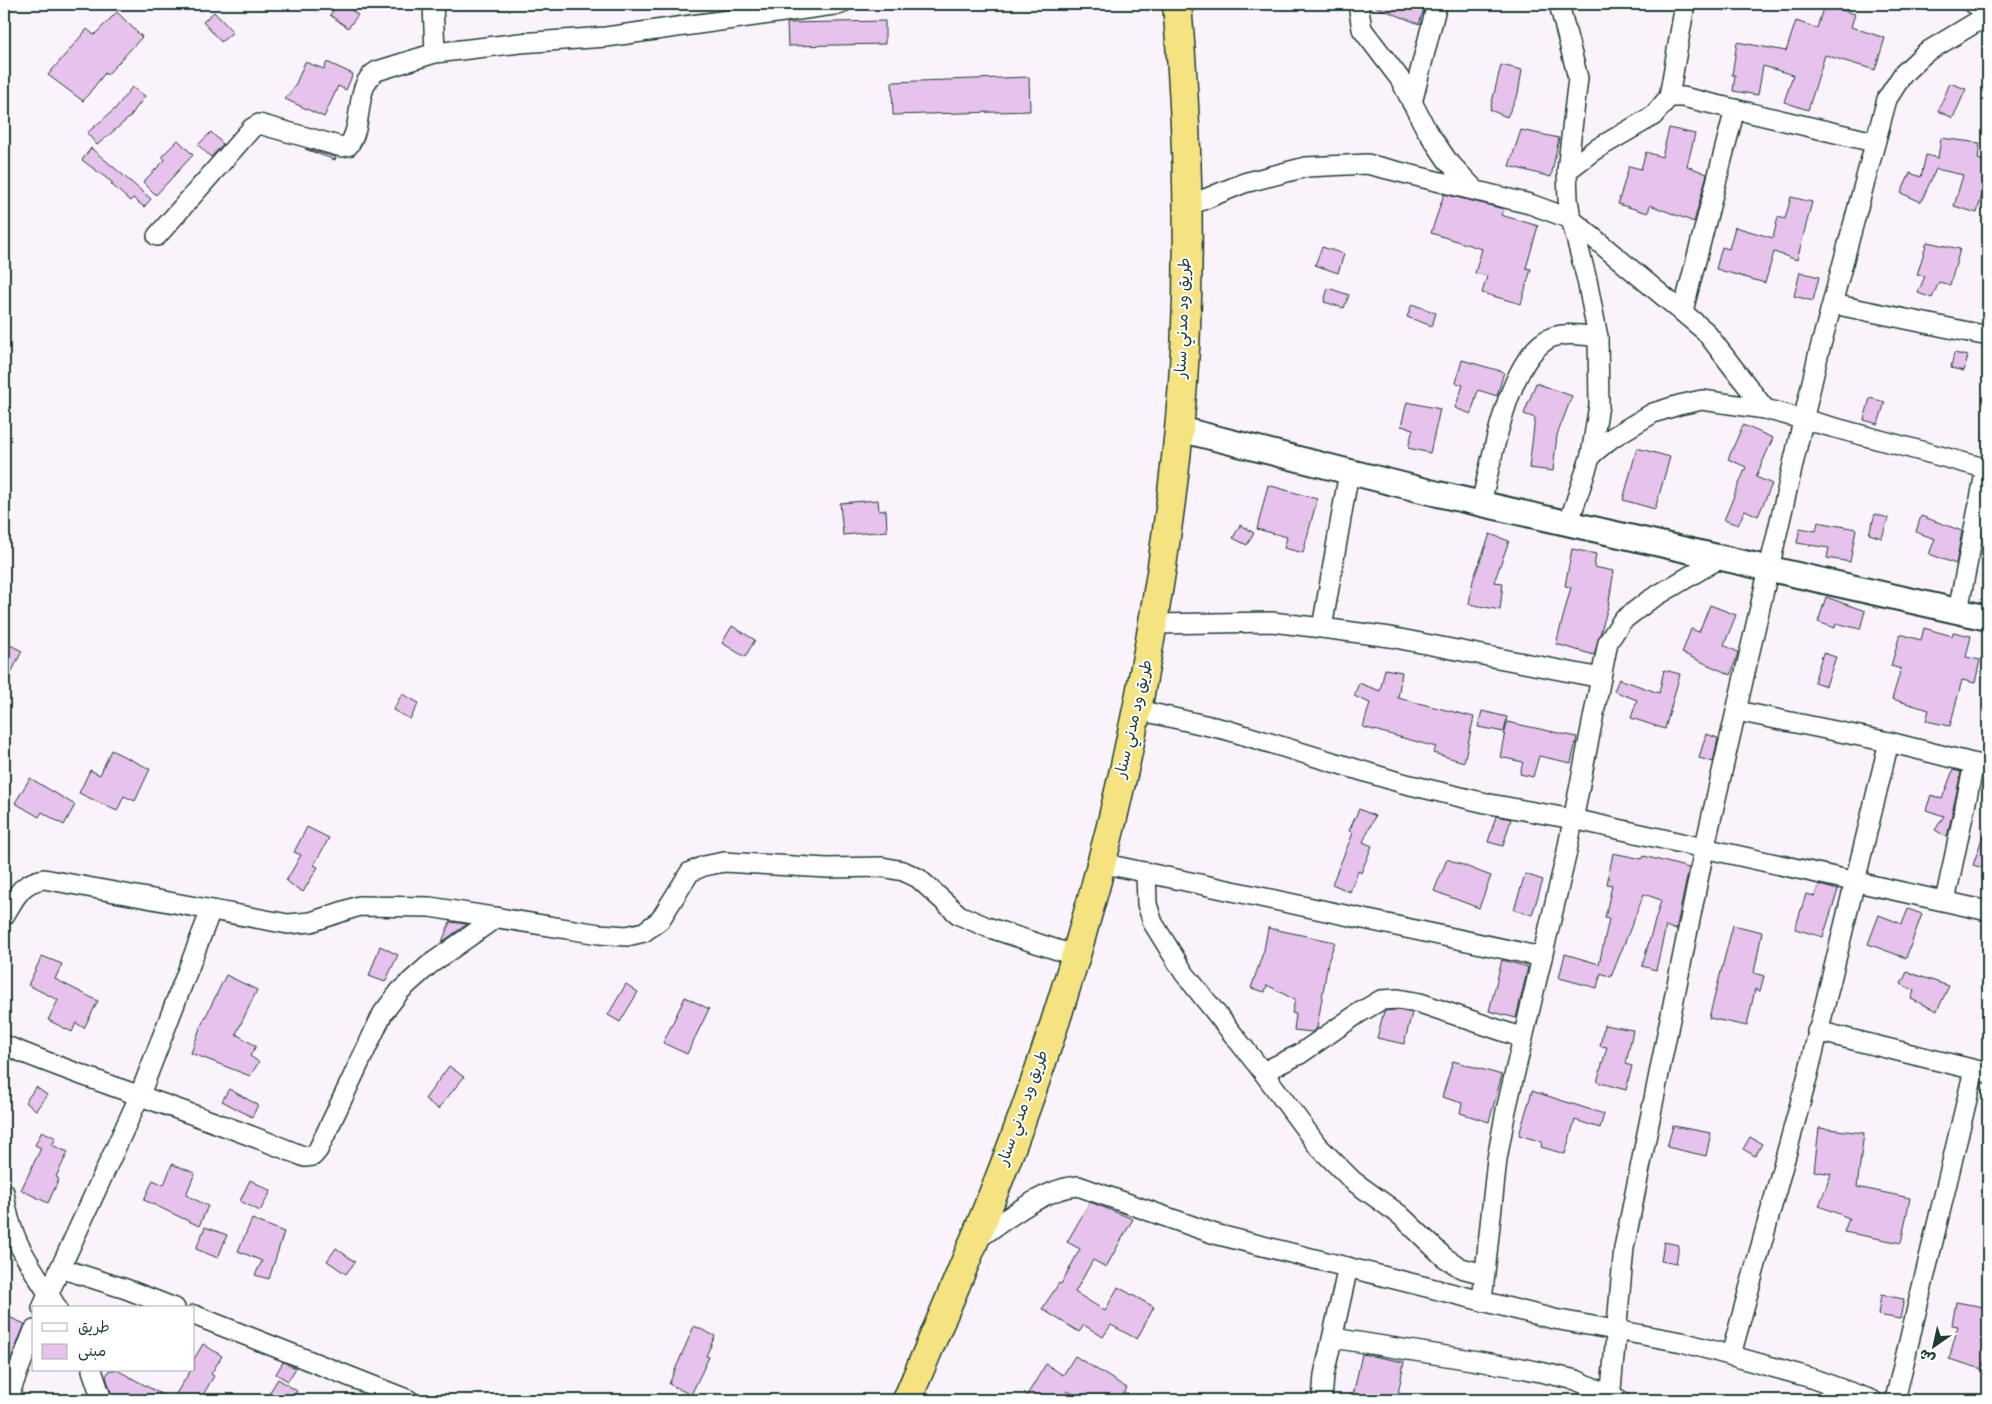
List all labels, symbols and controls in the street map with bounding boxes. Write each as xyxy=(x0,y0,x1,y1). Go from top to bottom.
street label: طريق ود مدني سنار xyxy=(1170,257,1199,381)
street label: طريق ود مدني سنار xyxy=(1110,658,1161,783)
street label: طريق ود مدني سنار xyxy=(992,1047,1056,1171)
legend xyxy=(32,1306,195,1372)
text: طريق xyxy=(78,1318,110,1340)
north arrow xyxy=(1910,1322,1960,1372)
text: مبنى xyxy=(78,1342,106,1364)
text: ش xyxy=(1916,1343,1940,1368)

